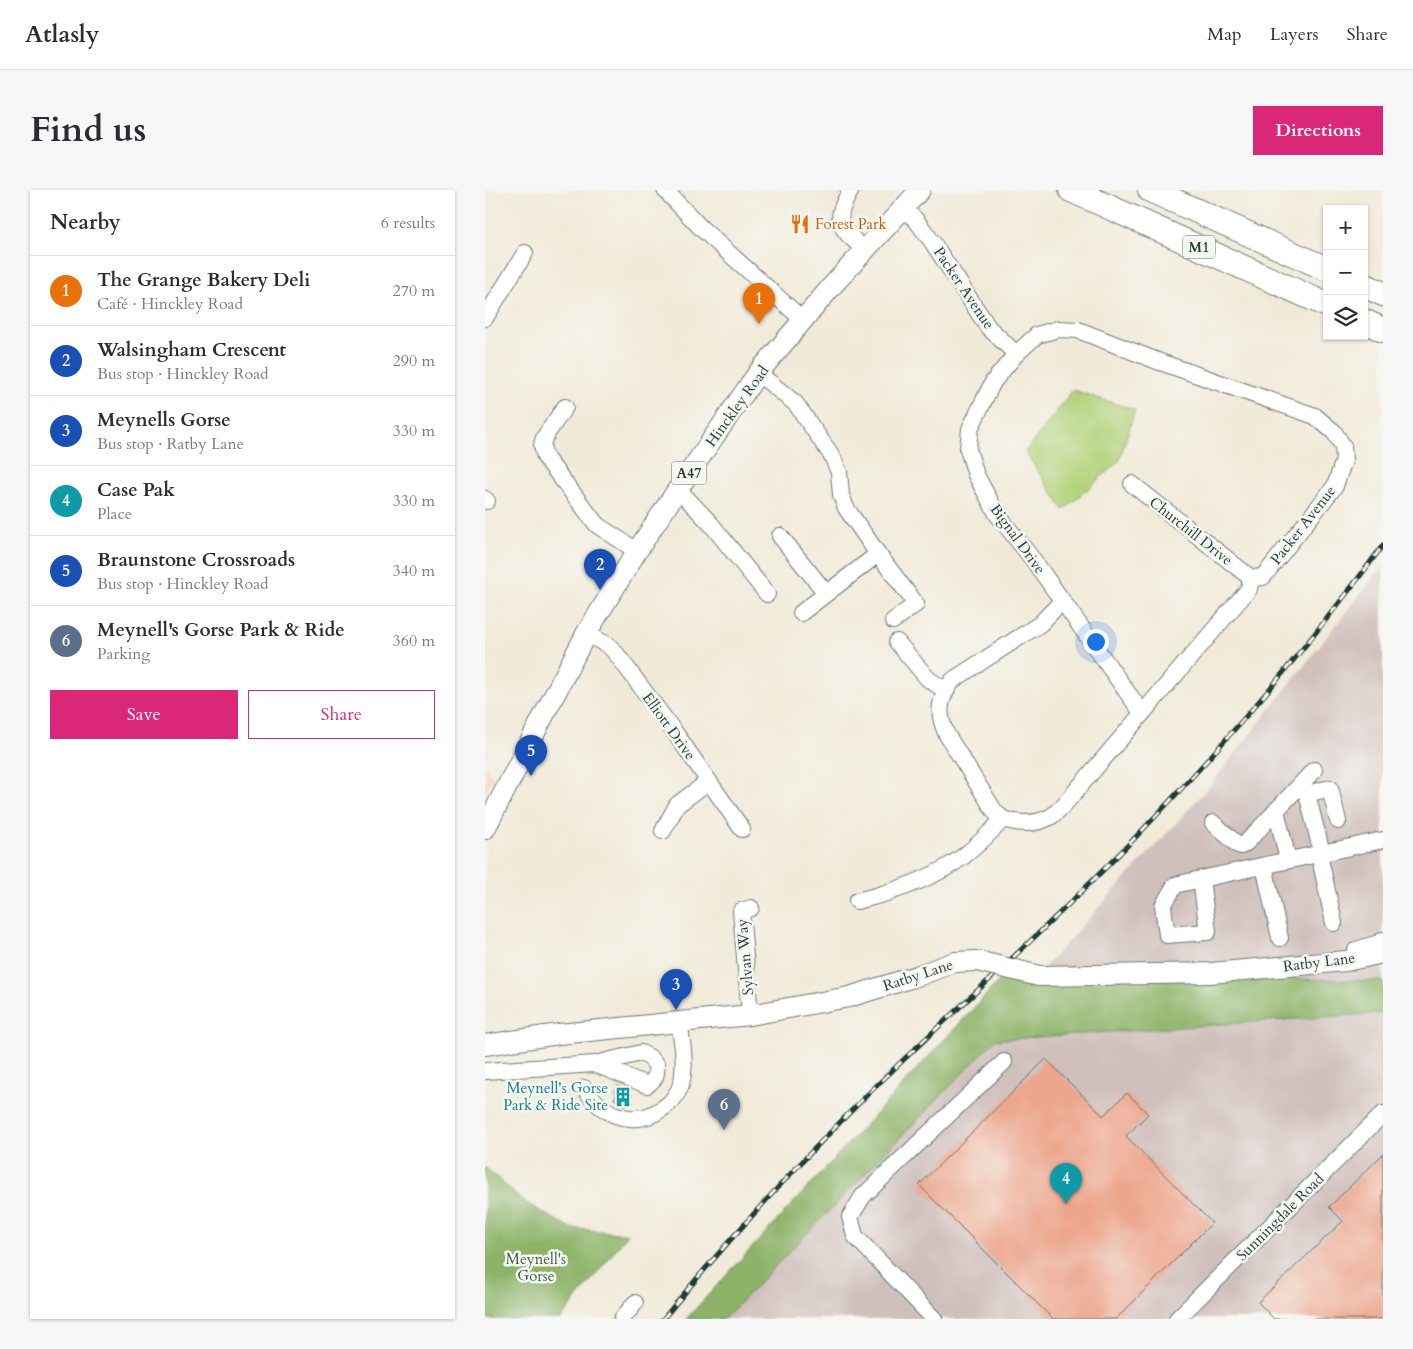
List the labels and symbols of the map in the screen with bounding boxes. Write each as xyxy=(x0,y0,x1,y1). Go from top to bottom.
restaurant icon: Forest Park xyxy=(789,213,811,235)
place label: Forest Park xyxy=(815,214,887,234)
road number: M1 xyxy=(1183,236,1215,258)
street label: Packer Avenue xyxy=(929,243,999,333)
pin: 1 xyxy=(743,283,775,324)
street label: Hinckley Road xyxy=(701,361,773,451)
road number: A47 xyxy=(671,462,707,484)
street label: Packer Avenue xyxy=(1266,481,1340,569)
street label: Churchill Drive xyxy=(1145,492,1237,570)
street label: Bignal Drive xyxy=(986,500,1050,578)
pin: 2 xyxy=(584,549,616,590)
your location xyxy=(1083,629,1109,655)
street label: Elliott Drive xyxy=(638,688,700,764)
pin: 5 xyxy=(515,735,547,776)
street label: Sylvan Way xyxy=(732,918,758,996)
street label: Ratby Lane xyxy=(1282,948,1356,976)
street label: Ratby Lane xyxy=(880,954,956,996)
pin: 3 xyxy=(660,969,692,1010)
place label: Meynell's Gorse Park & Ride Site xyxy=(503,1078,608,1115)
building icon: Meynell's Gorse Park & Ride Site xyxy=(612,1086,634,1108)
pin: 6 xyxy=(708,1089,740,1130)
pin: 4 xyxy=(1050,1163,1082,1204)
street label: Sunningdale Road xyxy=(1232,1169,1328,1265)
park label: Meynell's Gorse xyxy=(506,1249,566,1286)

